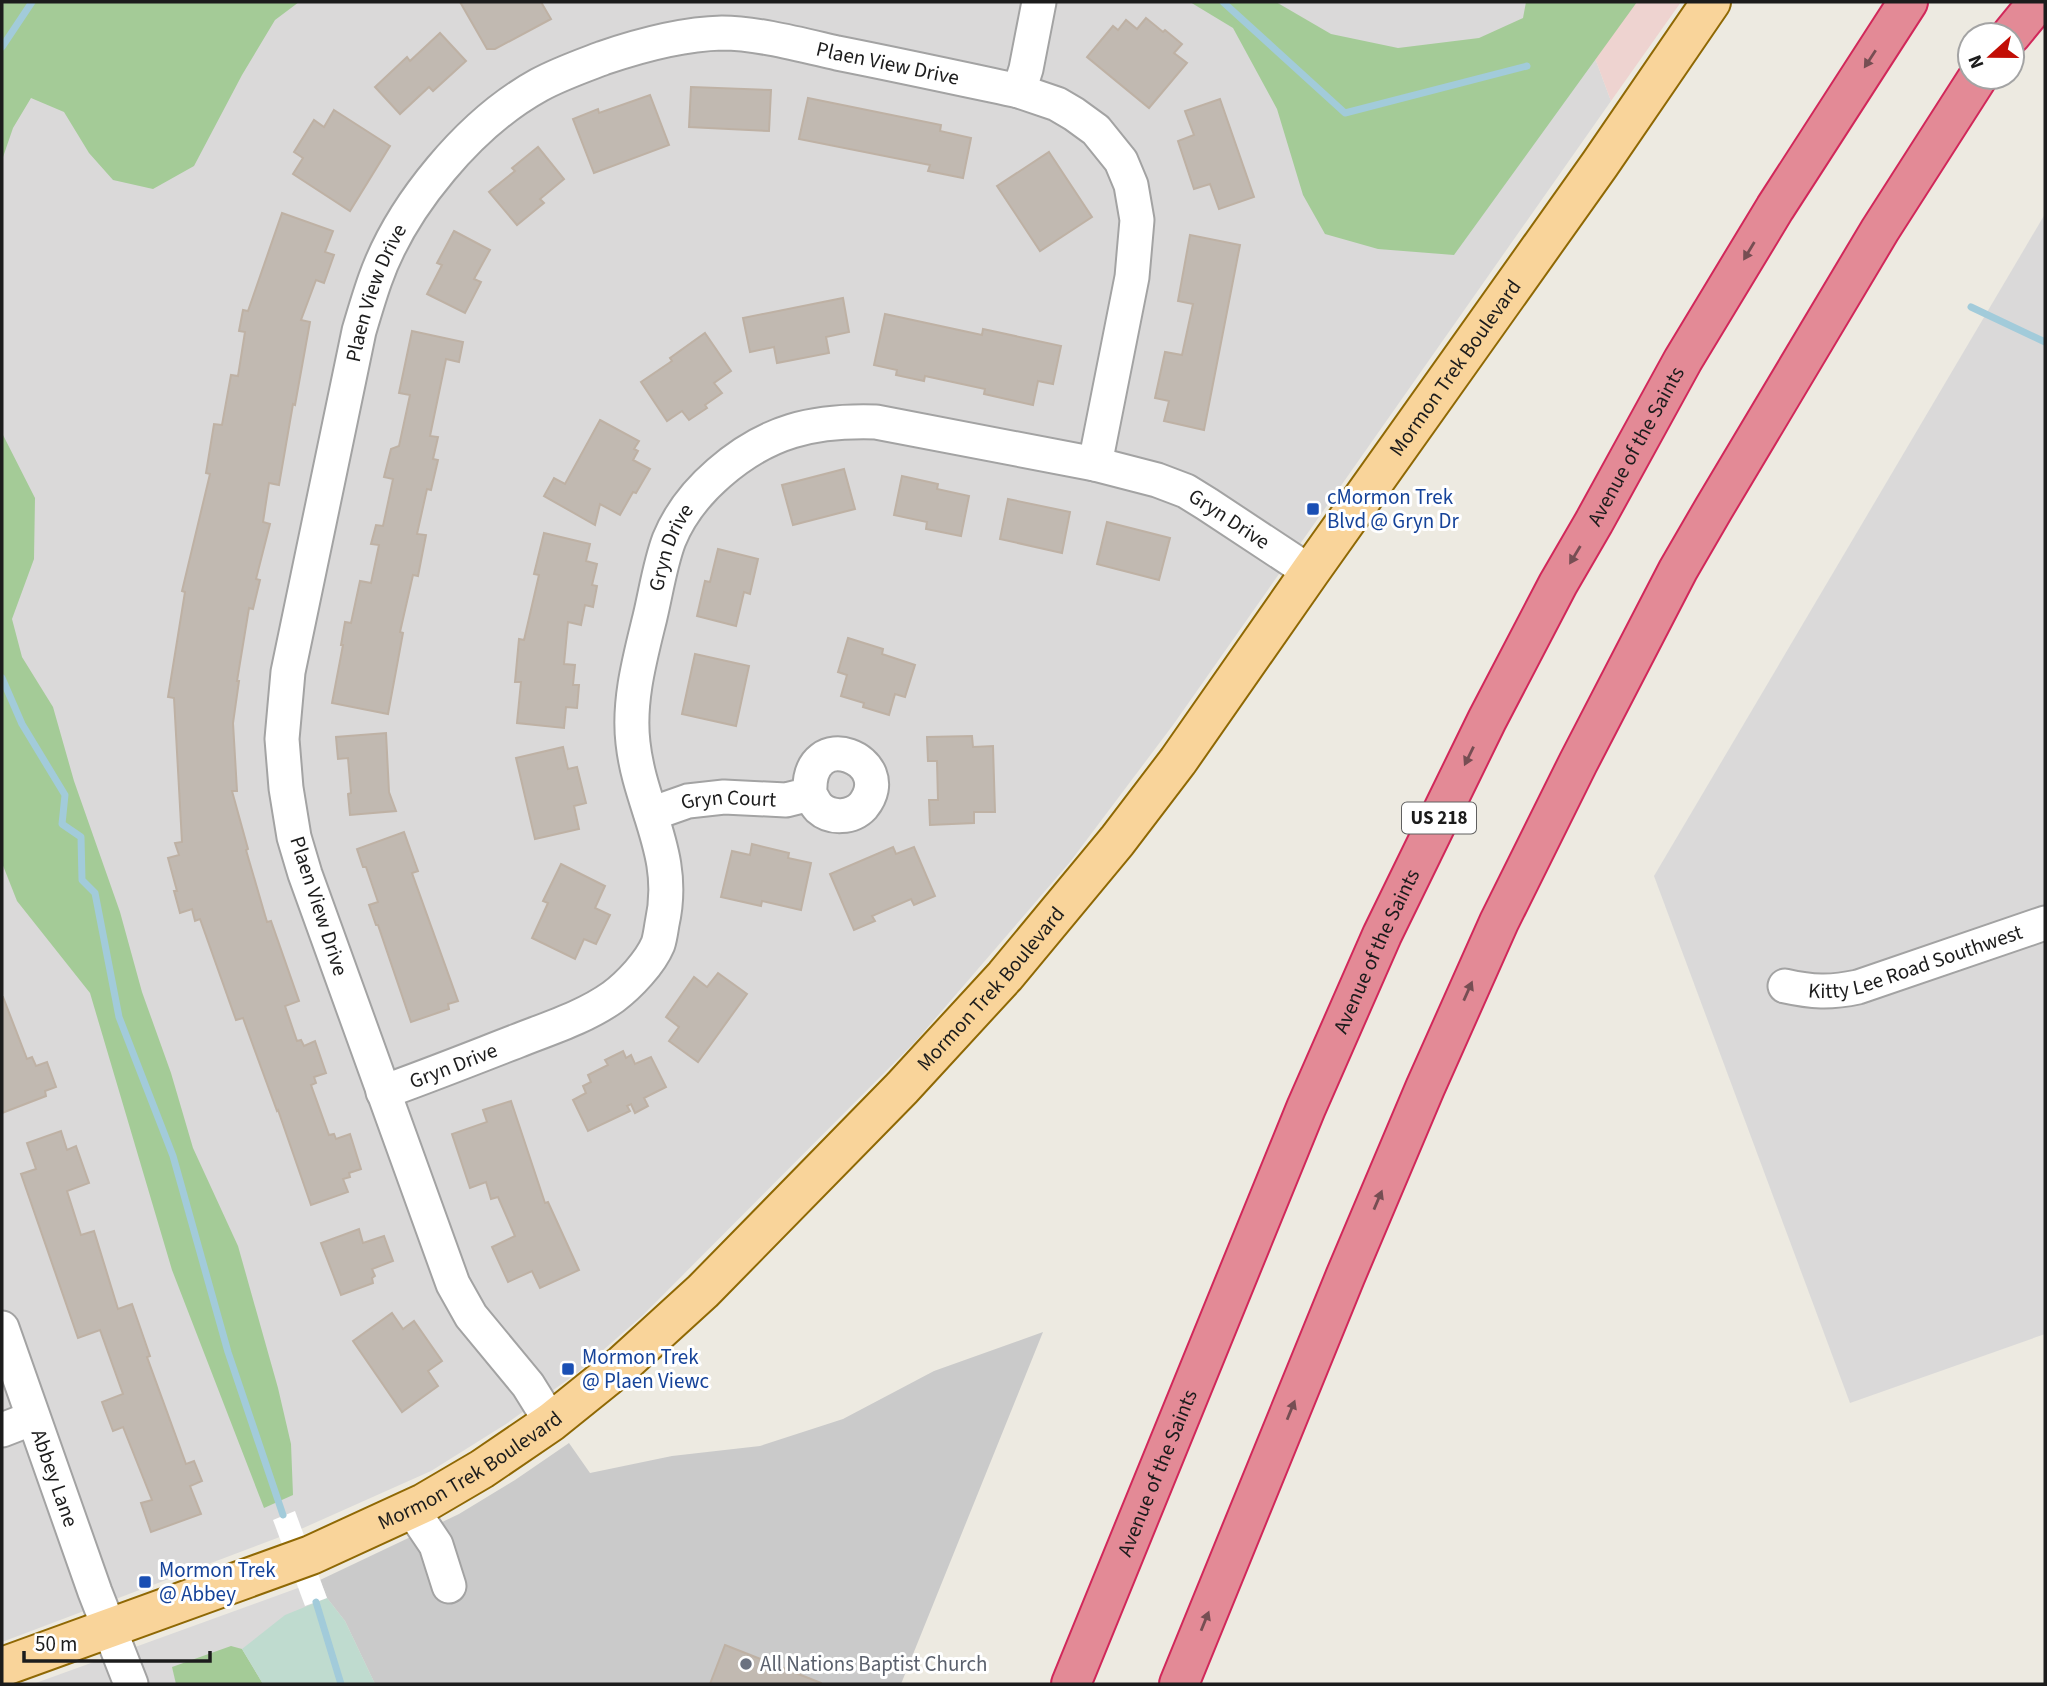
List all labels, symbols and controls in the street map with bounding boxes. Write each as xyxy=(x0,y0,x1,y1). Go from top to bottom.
north arrow xyxy=(1956,21,2026,91)
street label: Plaen View Drive xyxy=(813,34,962,93)
one-way arrow xyxy=(1864,49,1877,68)
text: N xyxy=(1962,51,1991,72)
street label: Plaen View Drive xyxy=(338,218,414,365)
one-way arrow xyxy=(1743,242,1755,261)
street label: Mormon Trek Boulevard xyxy=(1382,273,1528,462)
street label: Avenue of the Saints xyxy=(1580,361,1692,531)
street label: Gryn Drive xyxy=(1183,481,1276,557)
place label: cMormon Trek Blvd @ Gryn Dr xyxy=(1327,482,1459,536)
street label: Gryn Drive xyxy=(641,497,701,594)
marker: cMormon Trek Blvd @ Gryn Dr xyxy=(1305,501,1321,517)
one-way arrow xyxy=(1569,545,1581,564)
one-way arrow xyxy=(1463,746,1475,766)
street label: Gryn Court xyxy=(676,782,777,817)
road number: US 218 xyxy=(1402,803,1476,834)
street label: Plaen View Drive xyxy=(282,832,356,980)
street label: Avenue of the Saints xyxy=(1326,864,1427,1038)
street label: Mormon Trek Boulevard xyxy=(910,900,1072,1078)
street label: Kitty Lee Road Southwest xyxy=(1807,917,2026,1006)
one-way arrow xyxy=(1462,981,1474,1001)
street label: Gryn Drive xyxy=(405,1035,502,1096)
one-way arrow xyxy=(1372,1189,1383,1210)
place label: Mormon Trek @ Plaen Viewc xyxy=(582,1342,709,1396)
marker: Mormon Trek @ Plaen Viewc xyxy=(560,1361,576,1377)
street label: Avenue of the Saints xyxy=(1110,1385,1205,1561)
one-way arrow xyxy=(1285,1400,1296,1421)
street label: Mormon Trek Boulevard xyxy=(373,1404,569,1537)
street label: Abbey Lane xyxy=(24,1425,86,1531)
place label: Mormon Trek @ Abbey xyxy=(159,1555,276,1609)
marker: Mormon Trek @ Abbey xyxy=(137,1574,153,1590)
one-way arrow xyxy=(1199,1611,1211,1631)
scale bar xyxy=(24,1620,210,1664)
text: 50 m xyxy=(35,1629,77,1659)
place label: All Nations Baptist Church xyxy=(760,1649,987,1679)
marker: All Nations Baptist Church xyxy=(738,1656,754,1672)

